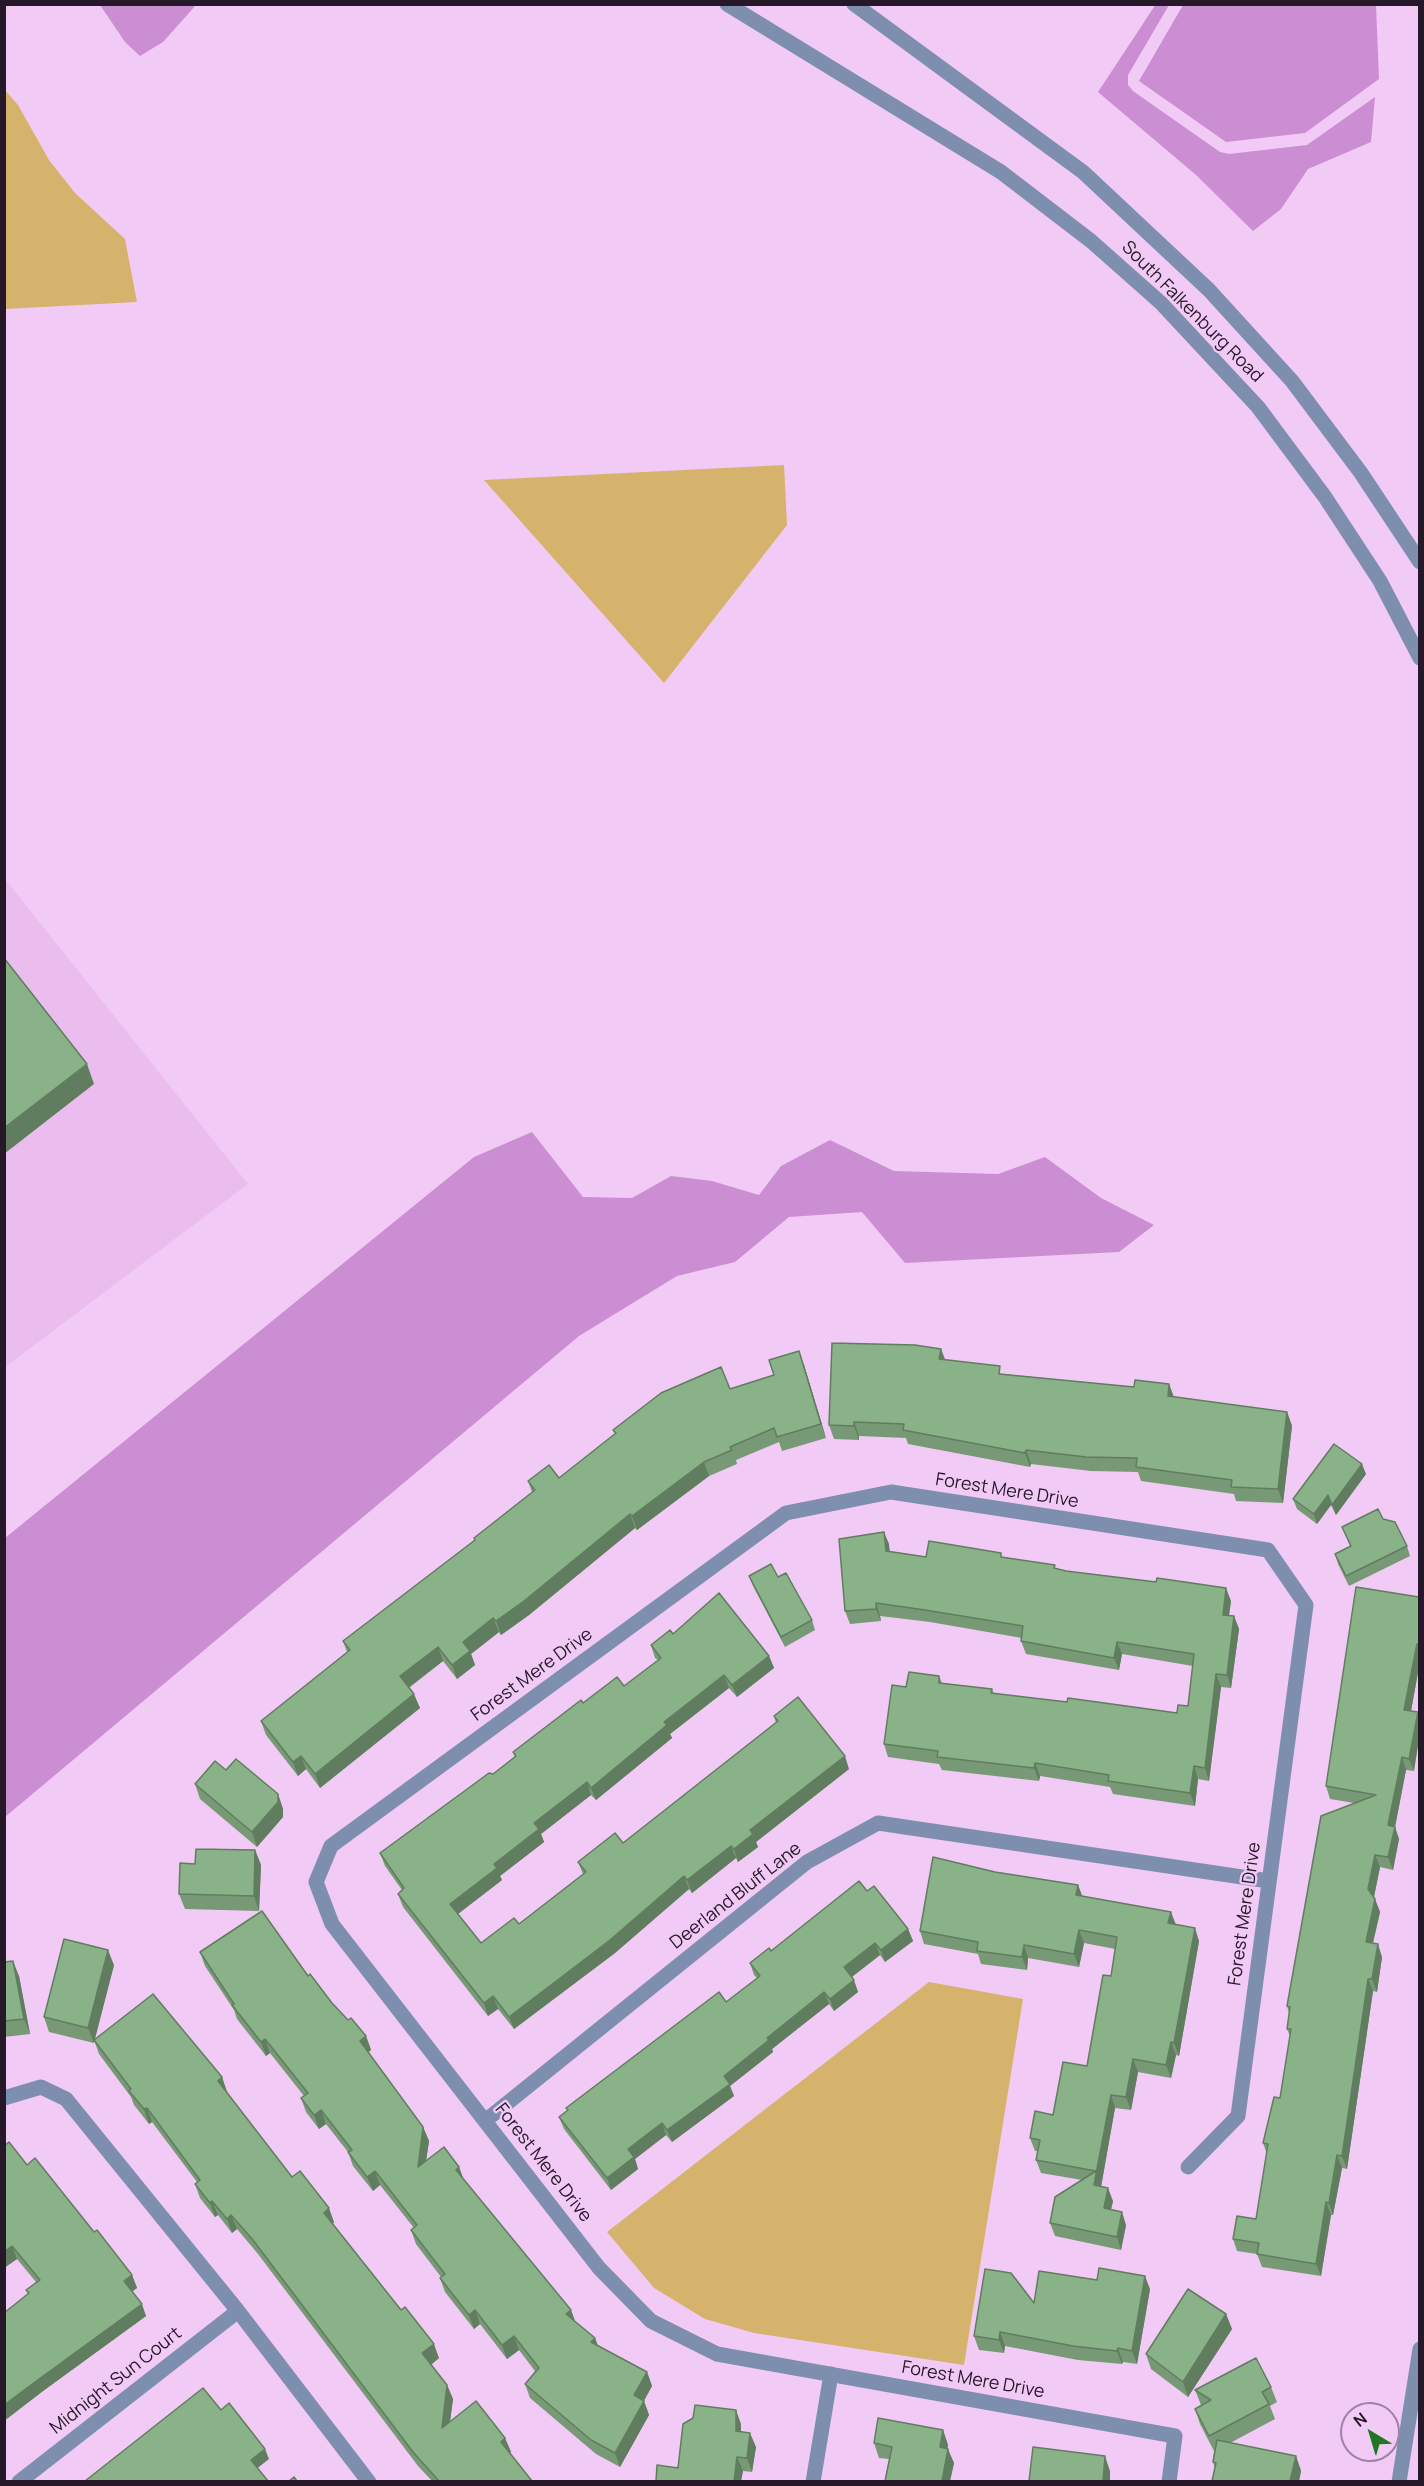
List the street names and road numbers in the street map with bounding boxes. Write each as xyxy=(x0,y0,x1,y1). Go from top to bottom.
street label: South Falkenburg Road xyxy=(1117,237,1267,387)
street label: Forest Mere Drive xyxy=(934,1469,1080,1513)
street label: Forest Mere Drive xyxy=(467,1624,597,1726)
street label: Deerland Bluff Lane xyxy=(666,1838,806,1954)
street label: Forest Mere Drive xyxy=(1224,1841,1266,1987)
street label: Forest Mere Drive xyxy=(490,2099,596,2227)
street label: Midnight Sun Court xyxy=(46,2323,186,2439)
street label: Forest Mere Drive xyxy=(900,2357,1046,2403)

